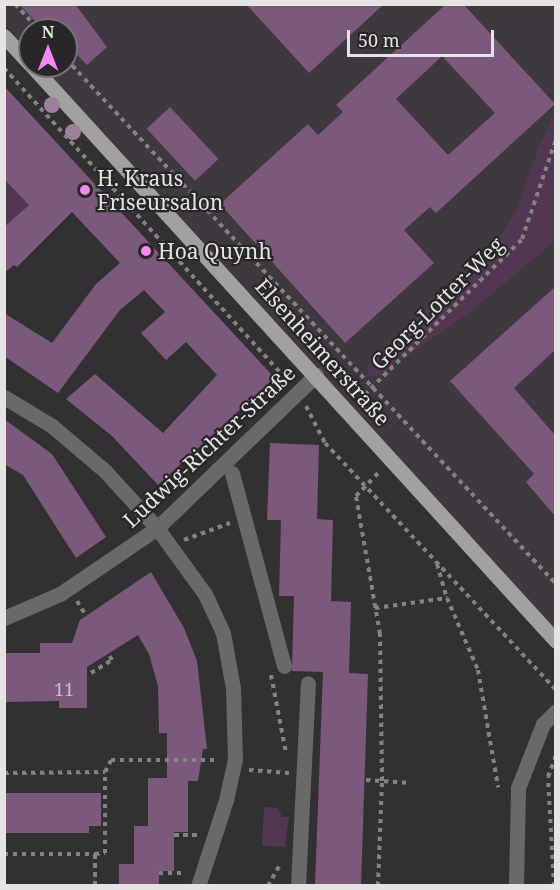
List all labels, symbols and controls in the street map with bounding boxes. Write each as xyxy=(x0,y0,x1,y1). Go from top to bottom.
north arrow xyxy=(18,18,78,78)
scale bar xyxy=(350,18,497,56)
text: N xyxy=(42,21,54,43)
text: 50 m xyxy=(358,28,400,52)
place label: H. Kraus Friseursalon xyxy=(97,165,223,215)
marker: H. Kraus Friseursalon xyxy=(78,183,92,197)
street label: Georg-Lotter-Weg xyxy=(366,232,508,374)
place label: Hoa Quynh xyxy=(158,238,272,264)
marker: Hoa Quynh xyxy=(139,244,153,258)
street label: Elsenheimerstraße xyxy=(250,273,396,431)
street label: Ludwig-Richter-Straße xyxy=(118,360,300,532)
house number: 11 xyxy=(54,678,74,700)

